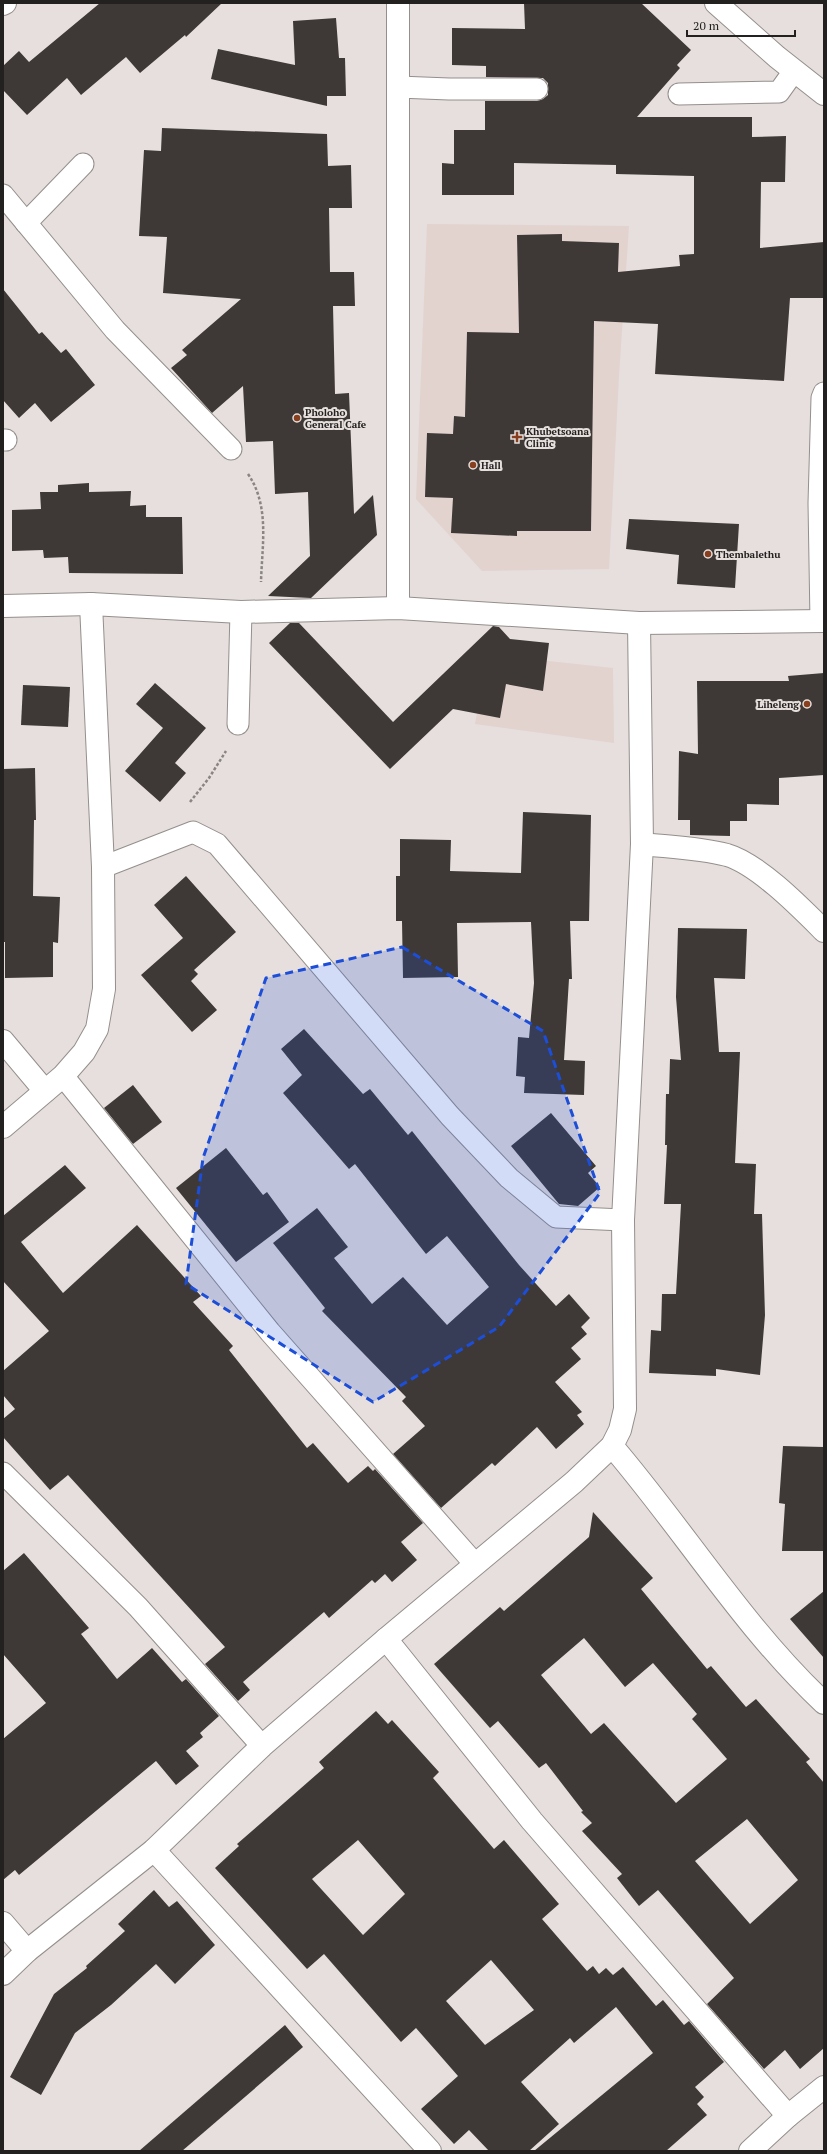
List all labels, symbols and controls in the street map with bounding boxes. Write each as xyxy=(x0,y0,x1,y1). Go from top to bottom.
scale bar xyxy=(687,12,795,38)
text: 20 m xyxy=(693,18,720,33)
place label: Pholoho General Cafe xyxy=(305,406,367,431)
marker: Pholoho General Cafe xyxy=(292,413,302,423)
place label: Khubetsoana Clinic xyxy=(526,425,589,450)
marker: Khubetsoana Clinic xyxy=(511,431,523,443)
place label: Hall xyxy=(481,459,502,472)
marker: Hall xyxy=(468,460,478,470)
place label: Thembalethu xyxy=(716,548,781,561)
marker: Thembalethu xyxy=(703,549,713,559)
place label: Liheleng xyxy=(757,698,799,711)
marker: Liheleng xyxy=(802,699,812,709)

